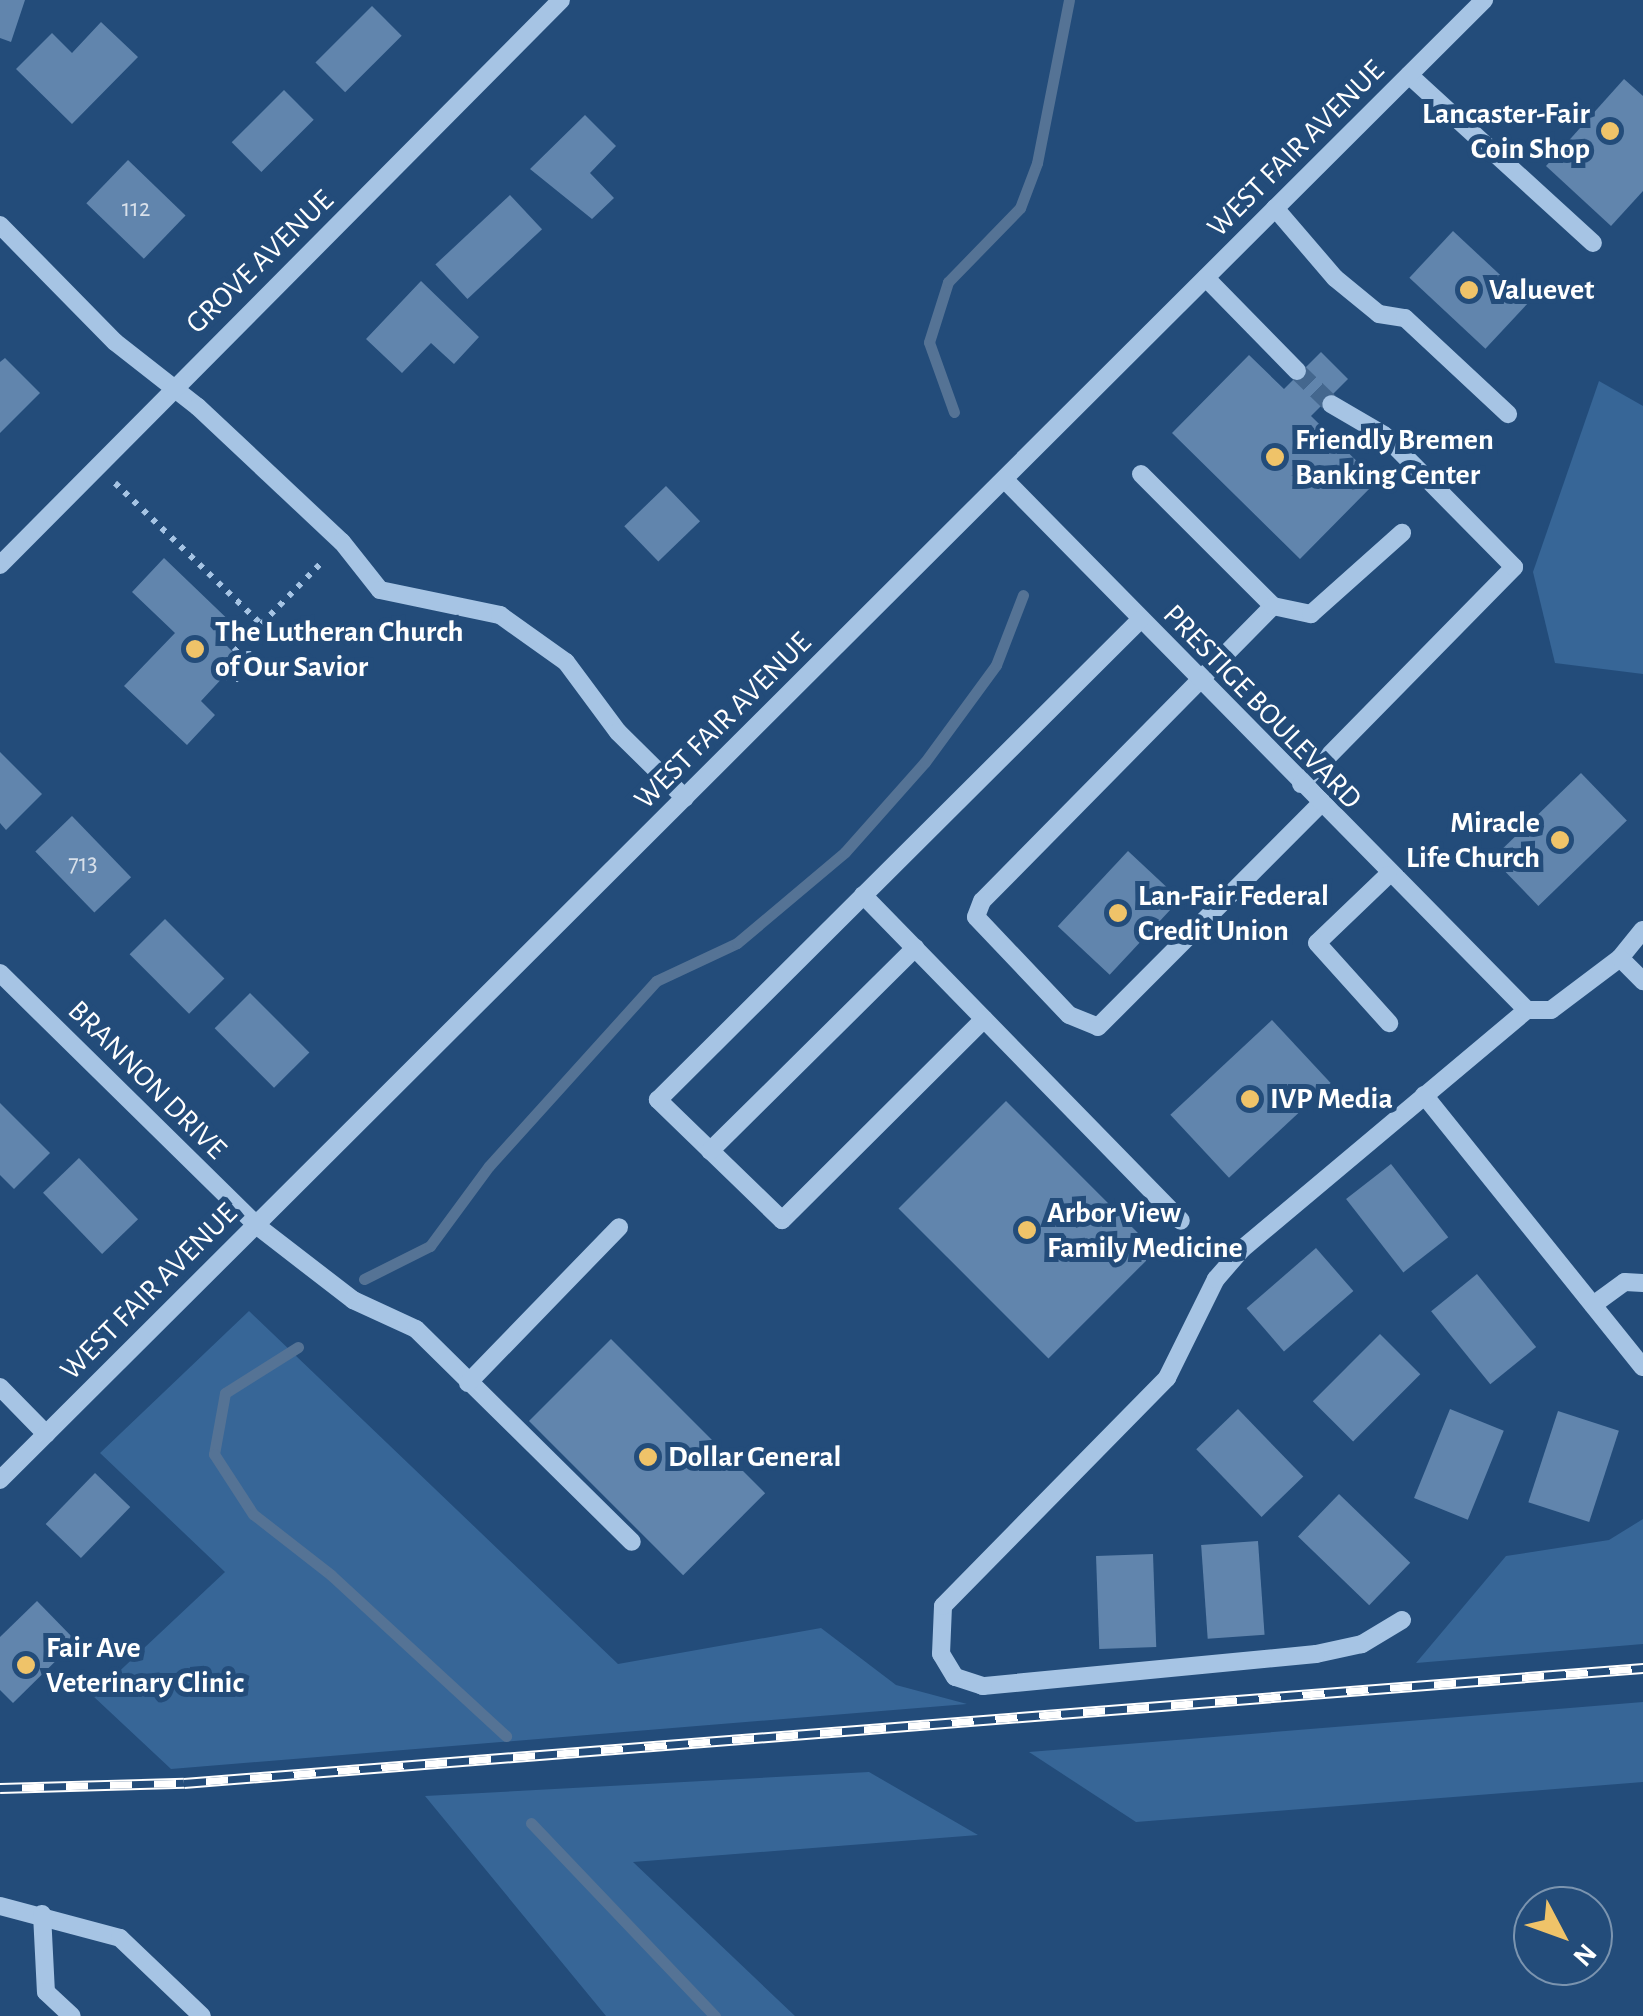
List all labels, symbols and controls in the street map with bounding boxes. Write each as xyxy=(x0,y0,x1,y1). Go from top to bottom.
street label: WEST FAIR AVENUE xyxy=(1200,53,1392,245)
place label: Lancaster-Fair Coin Shop xyxy=(1422,96,1590,166)
marker: Lancaster-Fair Coin Shop xyxy=(1599,120,1621,142)
street label: GROVE AVENUE xyxy=(179,183,341,341)
house number: 112 xyxy=(122,194,150,224)
place label: Valuevet xyxy=(1489,272,1594,308)
marker: Valuevet xyxy=(1458,279,1480,301)
place label: Friendly Bremen Banking Center xyxy=(1295,422,1494,492)
marker: Friendly Bremen Banking Center xyxy=(1264,446,1286,468)
street label: PRESTIGE BOULEVARD xyxy=(1155,597,1369,817)
place label: The Lutheran Church of Our Savior xyxy=(215,614,464,684)
street label: WEST FAIR AVENUE xyxy=(627,625,819,817)
marker: The Lutheran Church of Our Savior xyxy=(184,638,206,660)
place label: Miracle Life Church xyxy=(1406,805,1540,876)
marker: Miracle Life Church xyxy=(1549,829,1571,851)
house number: 713 xyxy=(68,849,98,879)
place label: Lan-Fair Federal Credit Union xyxy=(1138,878,1329,948)
marker: Lan-Fair Federal Credit Union xyxy=(1107,902,1129,924)
street label: BRANNON DRIVE xyxy=(60,993,234,1167)
place label: IVP Media xyxy=(1270,1081,1393,1117)
marker: IVP Media xyxy=(1239,1088,1261,1110)
place label: Arbor View Family Medicine xyxy=(1047,1195,1243,1266)
street label: WEST FAIR AVENUE xyxy=(53,1196,245,1388)
marker: Arbor View Family Medicine xyxy=(1016,1219,1038,1241)
place label: Dollar General xyxy=(668,1439,841,1475)
marker: Dollar General xyxy=(637,1446,659,1468)
place label: Fair Ave Veterinary Clinic xyxy=(46,1630,244,1700)
marker: Fair Ave Veterinary Clinic xyxy=(15,1654,37,1676)
north arrow xyxy=(1513,1886,1613,1986)
text: N xyxy=(1567,1938,1601,1971)

